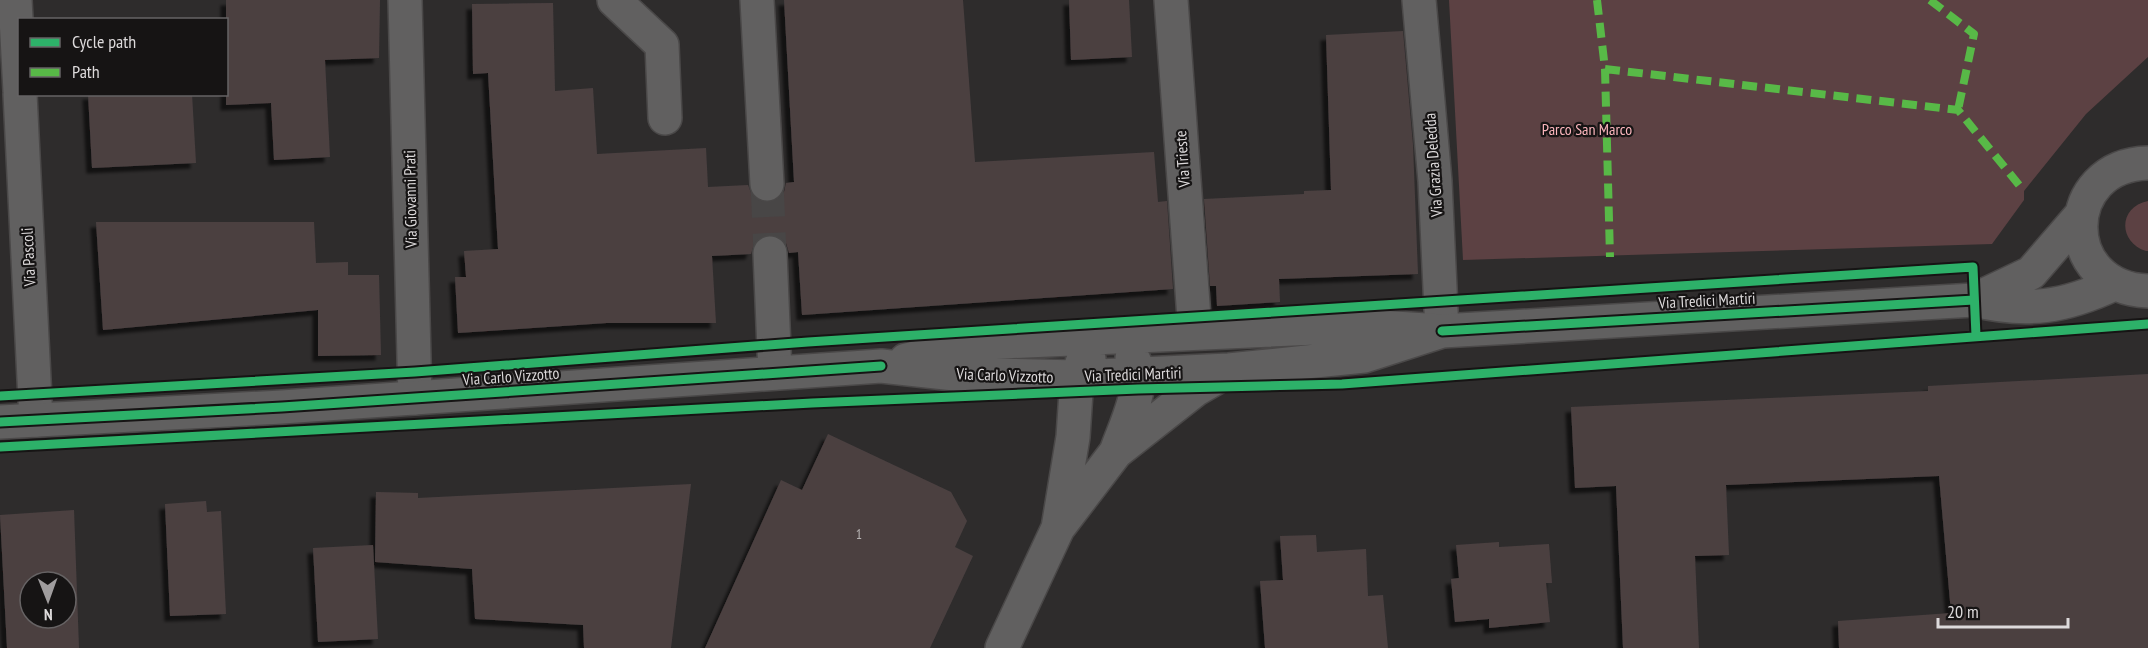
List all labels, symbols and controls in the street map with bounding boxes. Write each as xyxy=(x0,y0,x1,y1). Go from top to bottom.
legend xyxy=(18,18,228,96)
text: Cycle path xyxy=(72,30,136,53)
text: Path xyxy=(72,60,100,83)
street label: Via Grazia Deledda xyxy=(1419,112,1447,219)
park label: Parco San Marco xyxy=(1542,119,1632,139)
street label: Via Trieste xyxy=(1170,130,1194,189)
street label: Via Giovanni Prati xyxy=(399,150,421,249)
street label: Via Pascoli xyxy=(16,227,40,288)
street label: Via Tredici Martiri xyxy=(1657,287,1756,313)
street label: Via Tredici Martiri xyxy=(1083,362,1182,386)
street label: Via Carlo Vizzotto xyxy=(461,363,560,389)
street label: Via Carlo Vizzotto xyxy=(955,363,1054,387)
house number: 1 xyxy=(856,525,862,543)
north arrow xyxy=(18,570,78,630)
scale bar xyxy=(1938,591,2068,629)
text: 20 m xyxy=(1947,600,1979,623)
text: N xyxy=(44,605,53,625)

